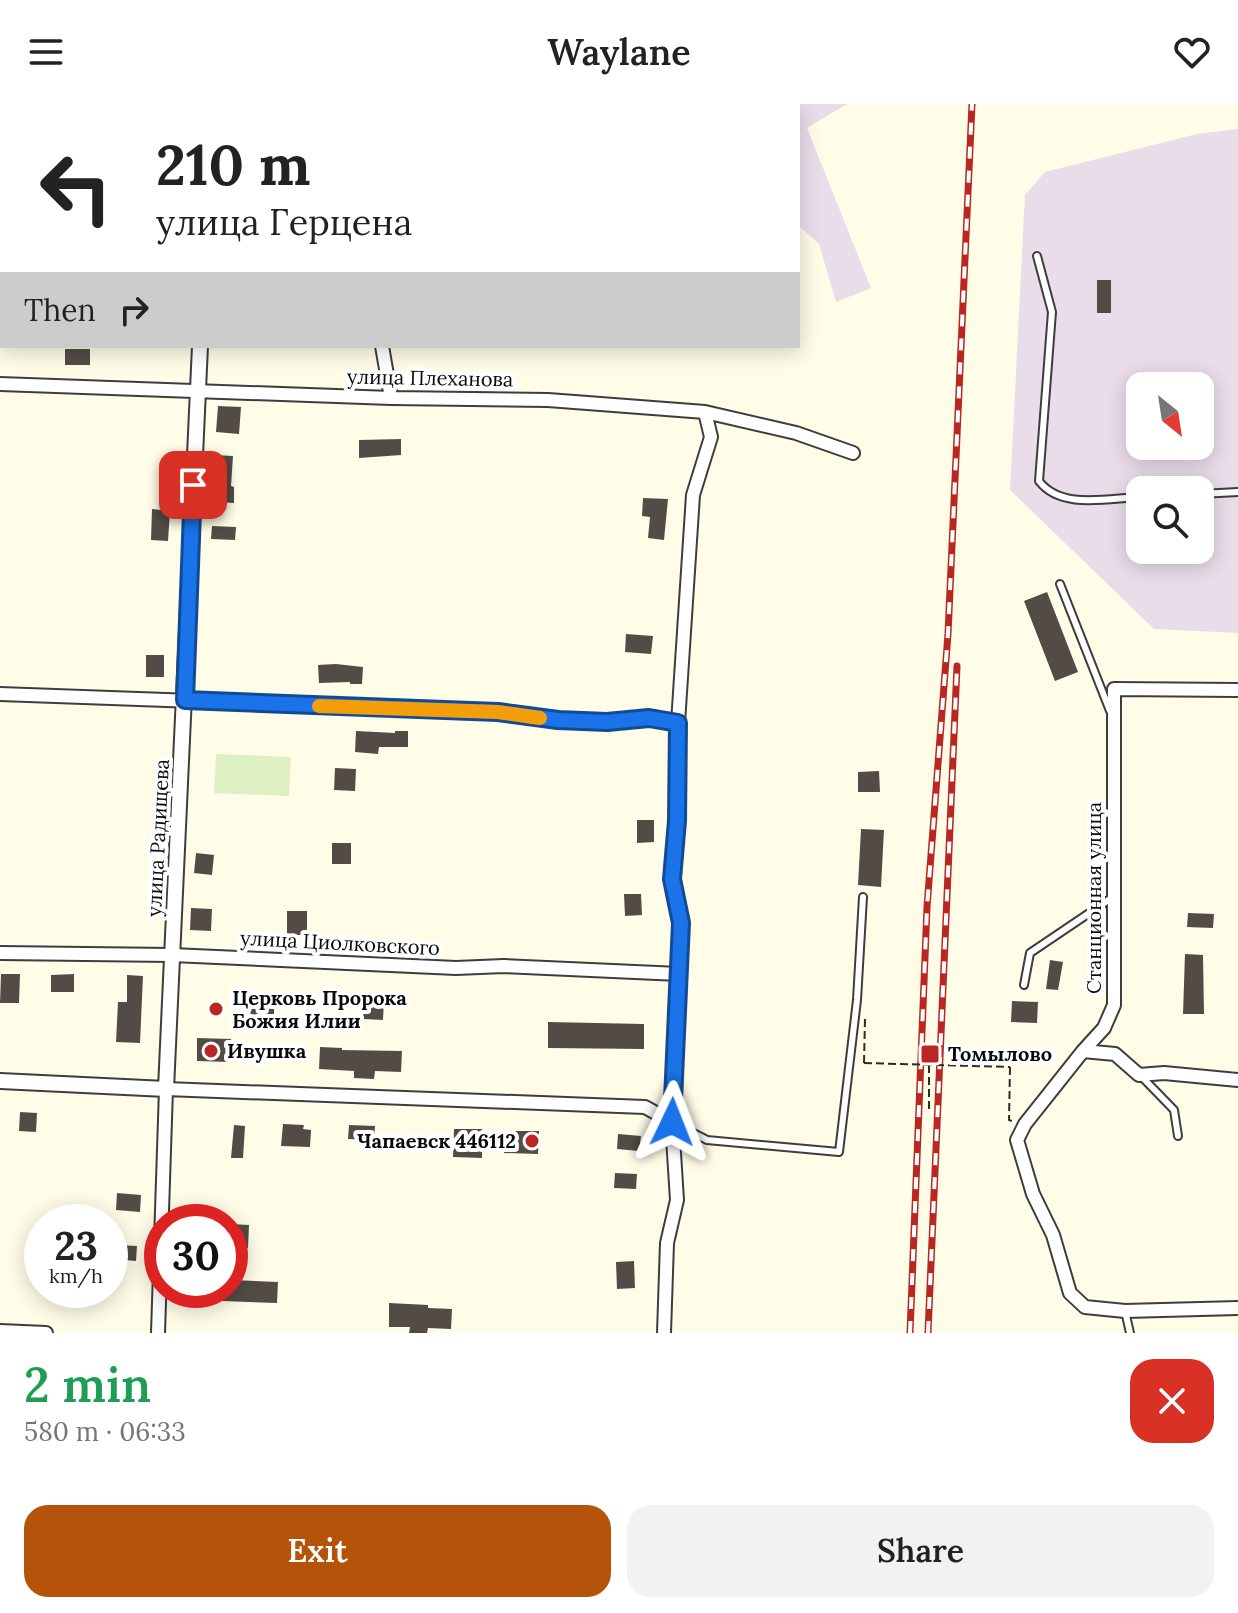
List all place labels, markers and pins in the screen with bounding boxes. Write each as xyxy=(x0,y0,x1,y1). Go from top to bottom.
pin xyxy=(159,451,227,519)
place label: Церковь Пророка Божия Илии xyxy=(232,985,407,1033)
marker: Церковь Пророка Божия Илии xyxy=(207,1000,225,1018)
place label: Ивушка xyxy=(227,1038,307,1063)
place label: Томылово xyxy=(948,1041,1052,1066)
marker: Ивушка xyxy=(202,1042,220,1060)
marker: Томылово xyxy=(919,1043,941,1065)
place label: Чапаевск 446112 xyxy=(357,1128,516,1153)
marker: Чапаевск 446112 xyxy=(523,1132,541,1150)

